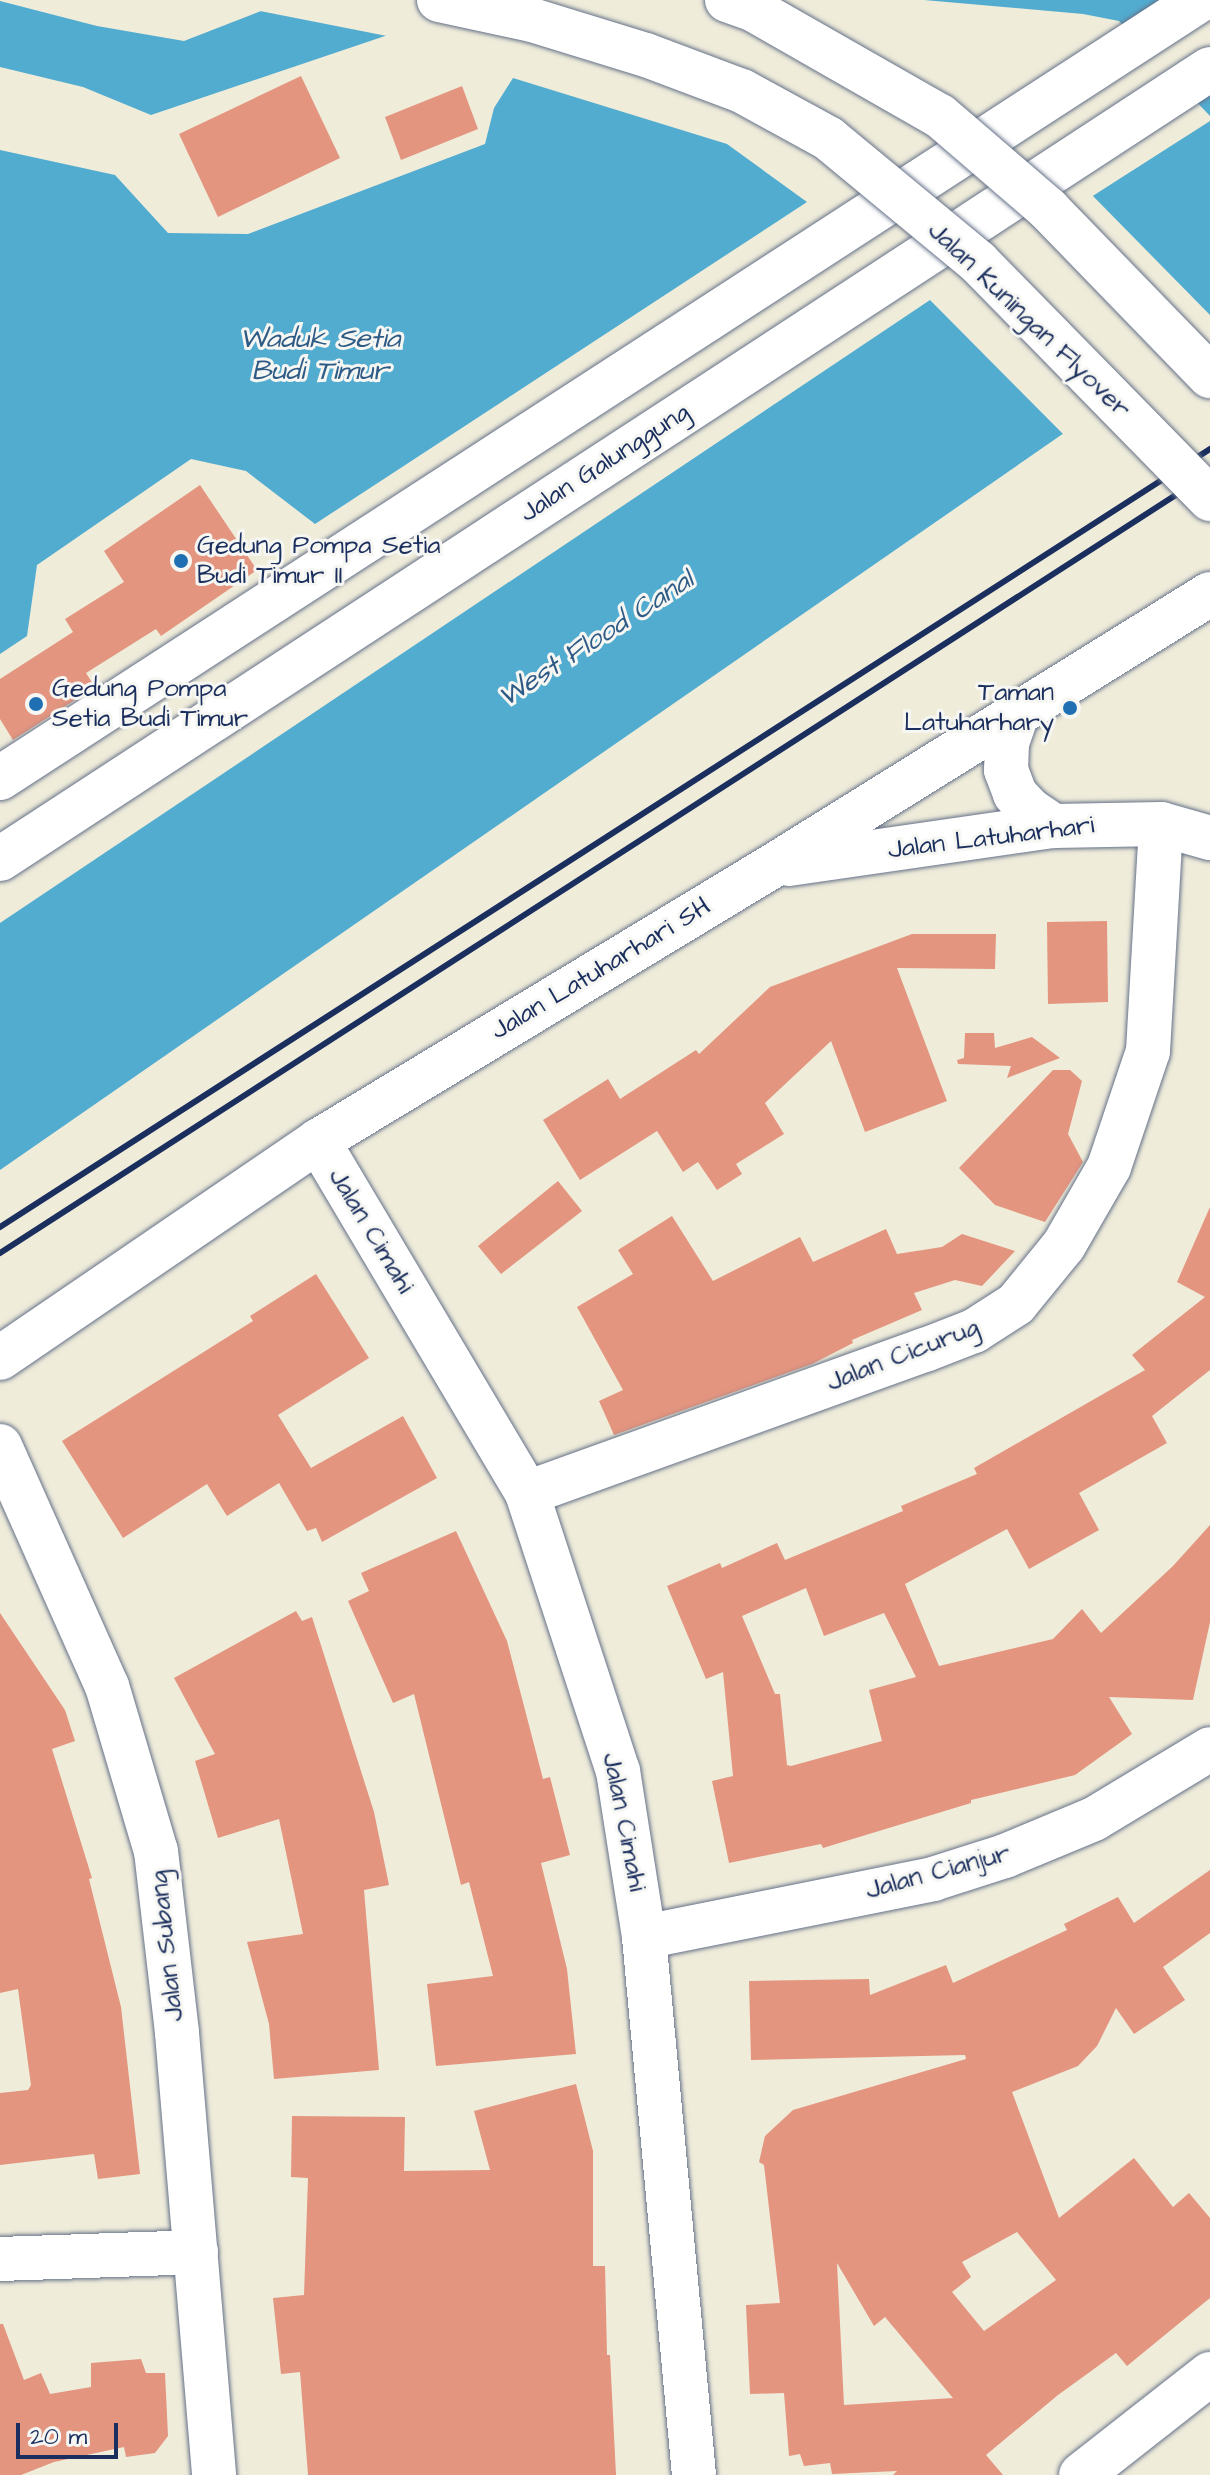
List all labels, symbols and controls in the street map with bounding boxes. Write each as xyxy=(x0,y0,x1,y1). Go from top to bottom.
street label: Jalan Kuningan Flyover xyxy=(921,215,1137,425)
water label: Waduk Setia Budi Timur xyxy=(240,322,400,388)
street label: Jalan Galunggung xyxy=(514,397,696,529)
place label: Gedung Pompa Setia Budi Timur II xyxy=(197,530,440,592)
marker: Gedung Pompa Setia Budi Timur II xyxy=(172,552,190,570)
water label: West Flood Canal xyxy=(492,563,700,715)
place label: Gedung Pompa Setia Budi Timur xyxy=(52,673,248,734)
place label: Taman Latuharhary xyxy=(904,677,1054,738)
marker: Gedung Pompa Setia Budi Timur xyxy=(27,695,45,713)
marker: Taman Latuharhary xyxy=(1061,699,1079,717)
street label: Jalan Latuharhari xyxy=(886,810,1096,866)
street label: Jalan Latuharhari SH xyxy=(486,891,716,1047)
street label: Jalan Cimahi xyxy=(321,1163,421,1299)
street label: Jalan Cicurug xyxy=(822,1312,984,1398)
street label: Jalan Cimahi xyxy=(595,1750,653,1894)
street label: Jalan Cianjur xyxy=(862,1838,1014,1906)
street label: Jalan Subang xyxy=(144,1869,190,2023)
scale bar xyxy=(20,2407,122,2457)
text: 20 m xyxy=(30,2420,87,2454)

